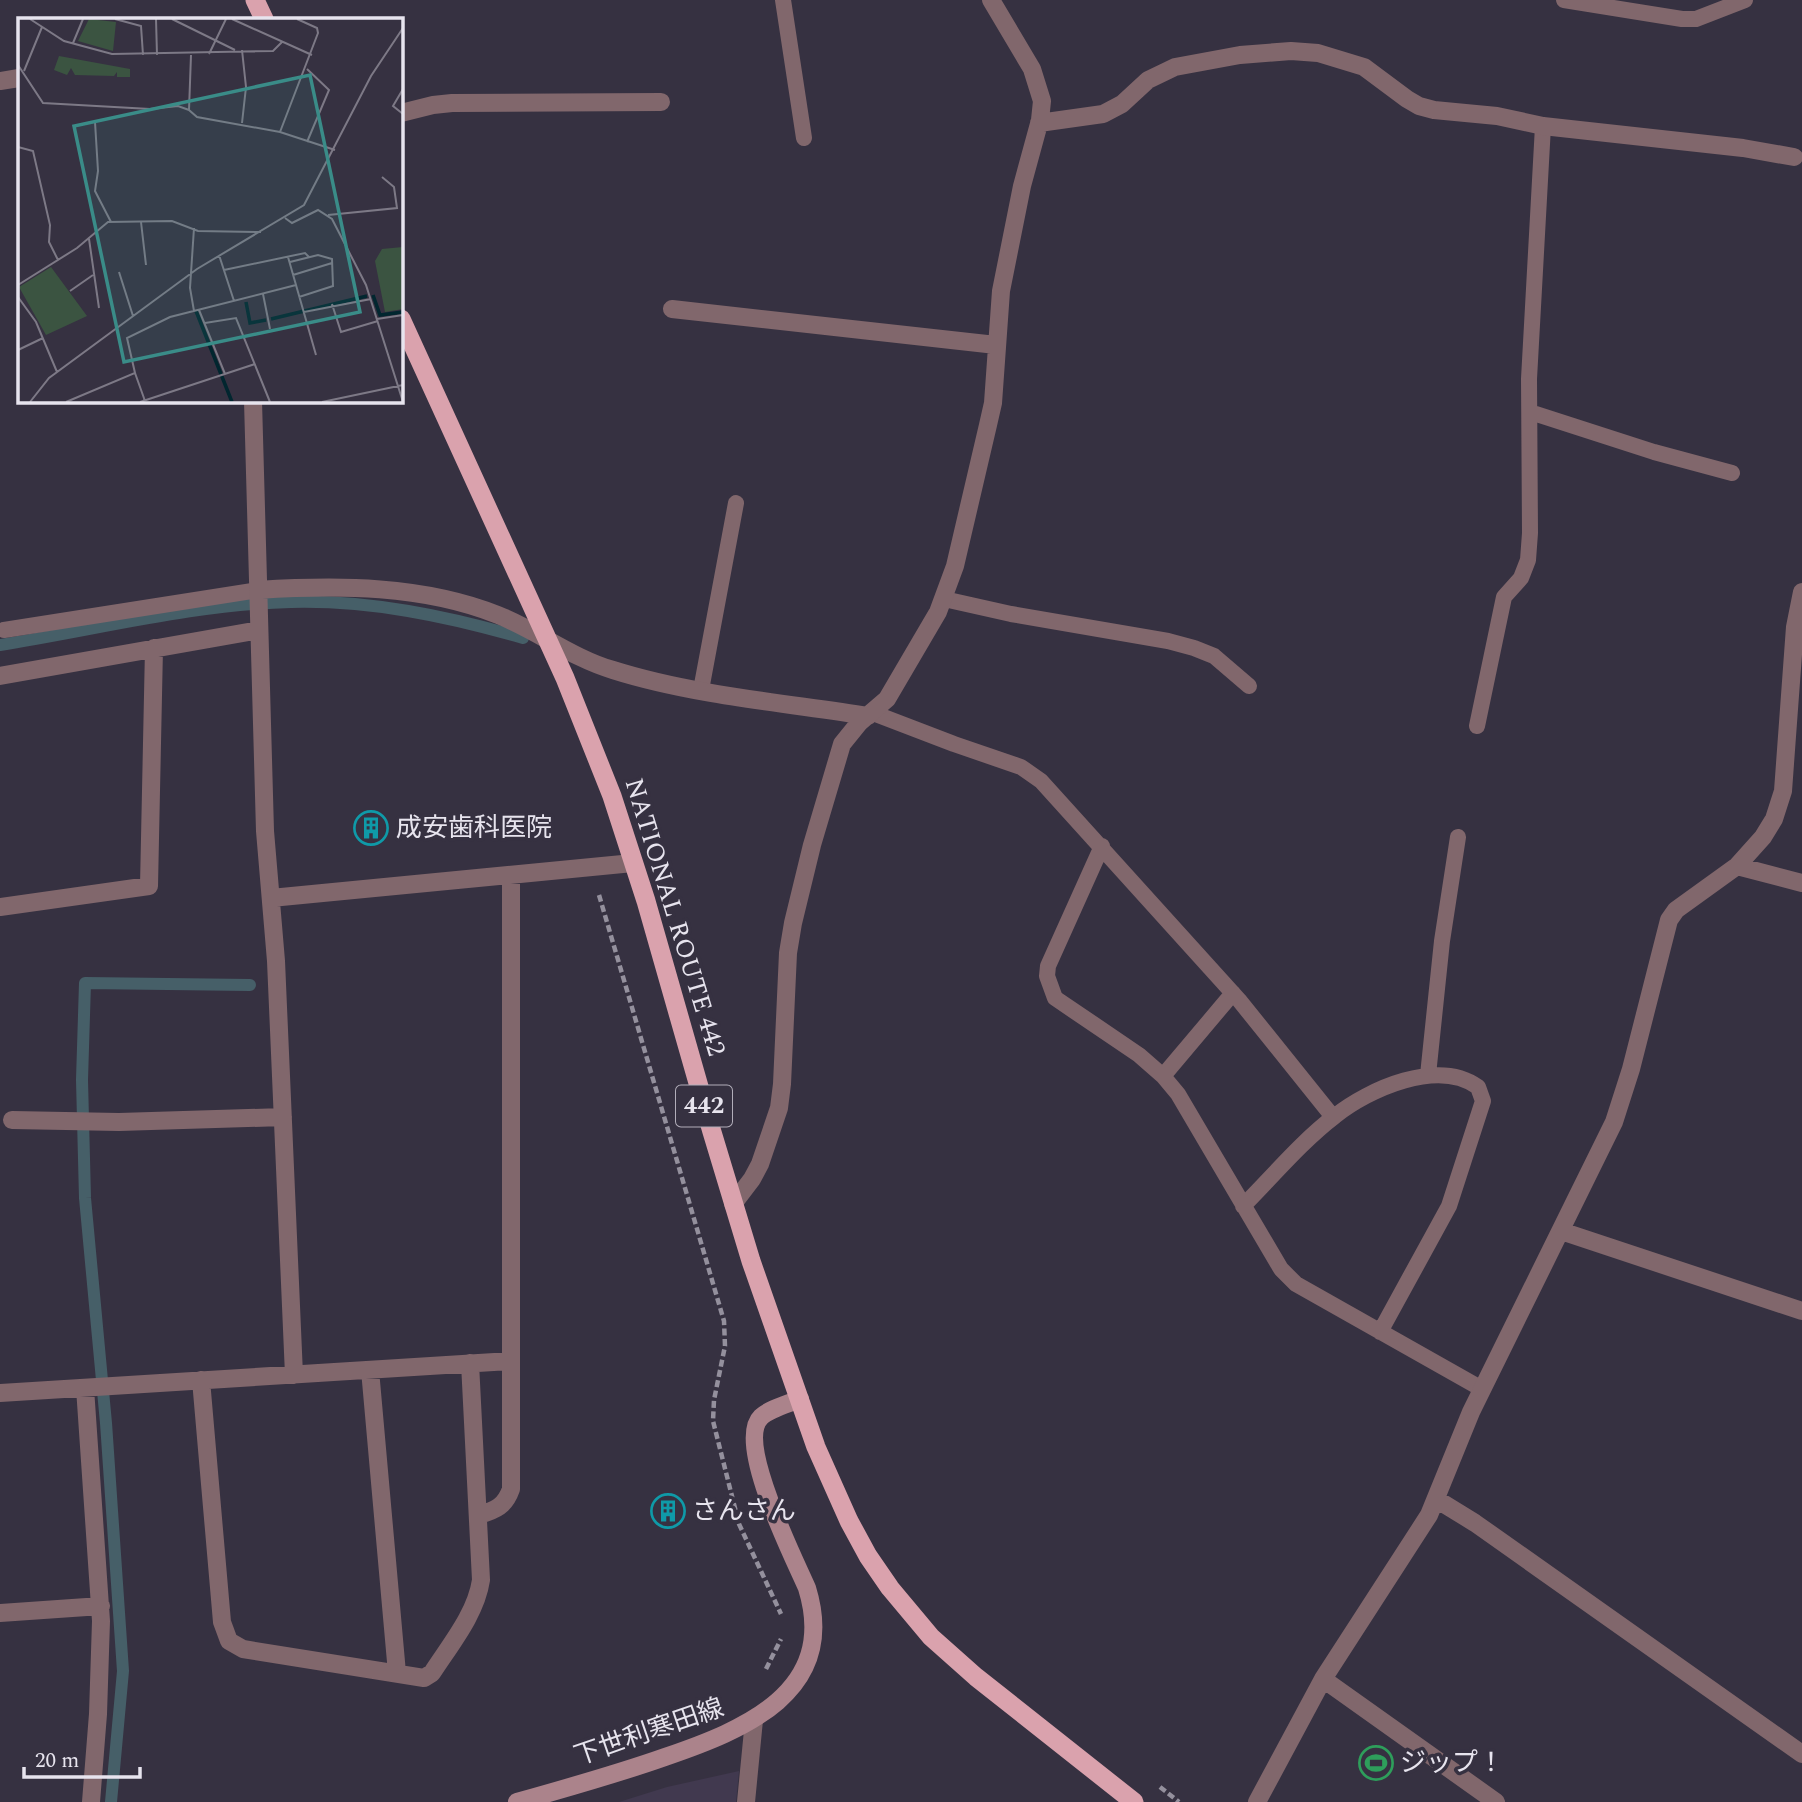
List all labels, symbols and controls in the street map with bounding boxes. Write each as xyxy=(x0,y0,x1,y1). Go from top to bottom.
inset map xyxy=(18,18,402,402)
street label: NATIONAL ROUTE 442 xyxy=(614,773,736,1061)
place label: 成安歯科医院 xyxy=(396,808,552,848)
building icon: 成安歯科医院 xyxy=(352,809,390,847)
road number: 442 xyxy=(676,1086,732,1126)
place label: さんさん xyxy=(692,1491,796,1531)
building icon: さんさん xyxy=(649,1492,687,1530)
street label: 下世利寒田線 xyxy=(569,1688,729,1776)
scale bar xyxy=(24,1736,140,1780)
place label: ジップ！ xyxy=(1400,1743,1504,1783)
sports icon: ジップ！ xyxy=(1357,1744,1395,1782)
text: 20 m xyxy=(35,1745,79,1777)

